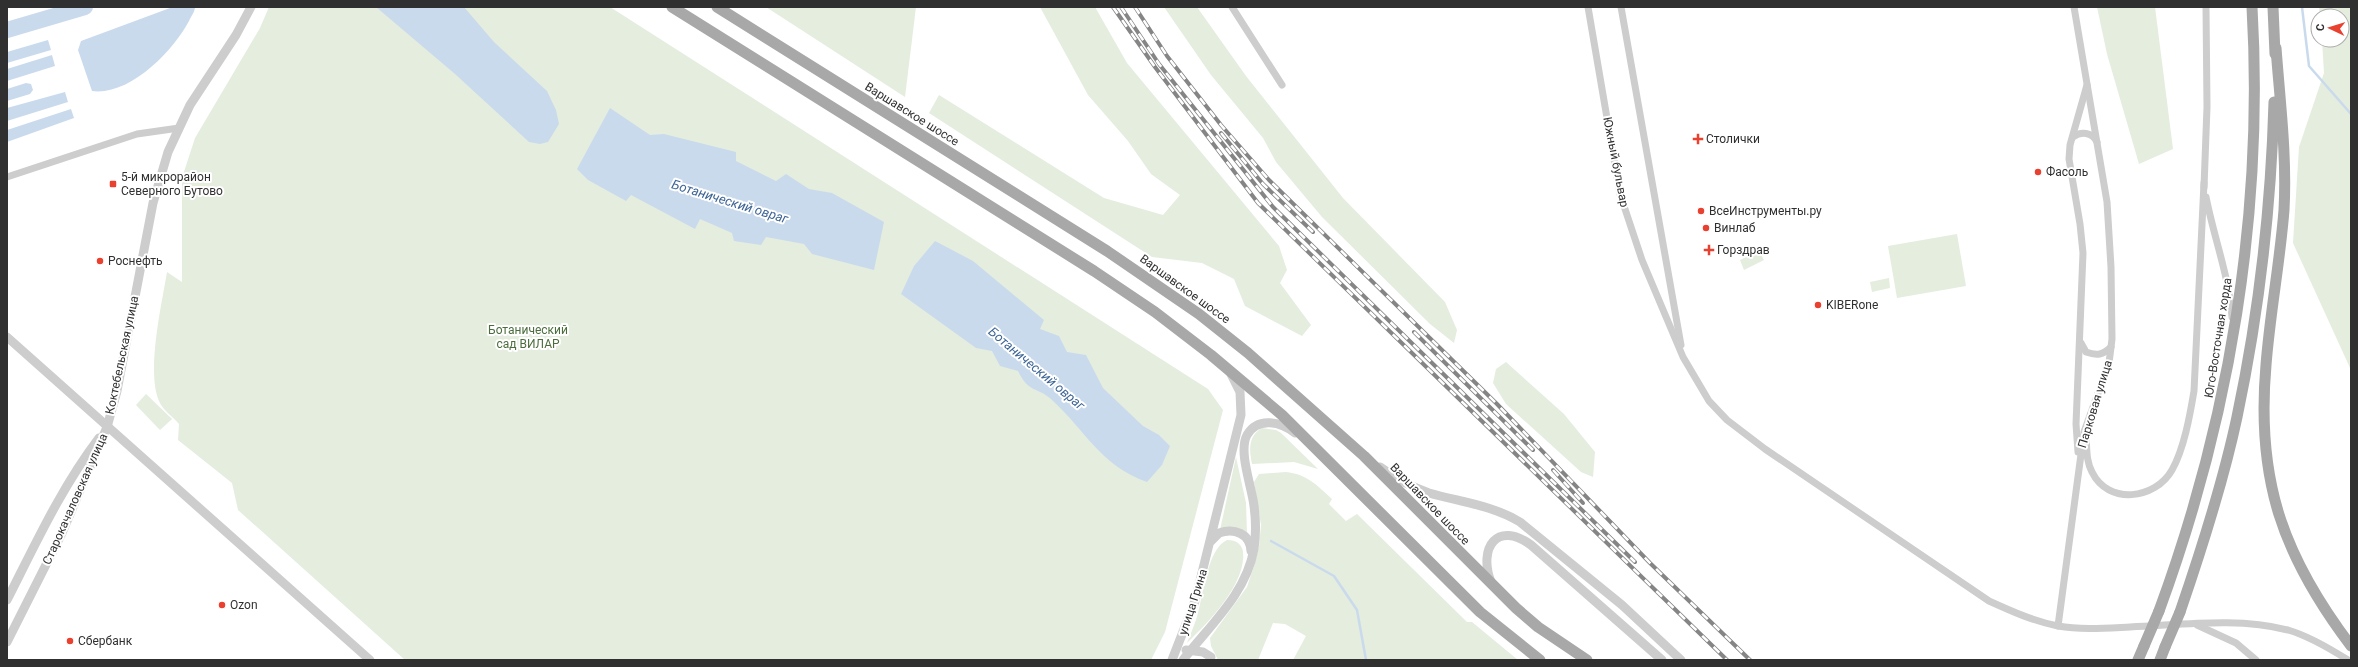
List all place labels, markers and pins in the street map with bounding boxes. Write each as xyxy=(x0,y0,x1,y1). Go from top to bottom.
place label: Столички xyxy=(1706,132,1760,146)
marker: Столички xyxy=(1693,134,1703,144)
place label: Фасоль xyxy=(2046,165,2088,179)
marker: Фасоль xyxy=(2033,167,2043,177)
place label: 5-й микрорайон Северного Бутово xyxy=(121,170,223,198)
marker: 5-й микрорайон Северного Бутово xyxy=(108,179,118,189)
place label: ВсеИнструменты.ру xyxy=(1709,204,1822,218)
marker: ВсеИнструменты.ру xyxy=(1696,206,1706,216)
place label: Винлаб xyxy=(1714,221,1756,235)
marker: Винлаб xyxy=(1701,223,1711,233)
place label: Горздрав xyxy=(1717,243,1770,257)
marker: Горздрав xyxy=(1704,245,1714,255)
place label: Роснефть xyxy=(108,254,162,268)
marker: Роснефть xyxy=(95,256,105,266)
place label: KIBERone xyxy=(1826,298,1878,312)
marker: KIBERone xyxy=(1813,300,1823,310)
place label: Ozon xyxy=(230,598,258,612)
marker: Ozon xyxy=(217,600,227,610)
place label: Сбербанк xyxy=(78,634,133,648)
marker: Сбербанк xyxy=(65,636,75,646)

